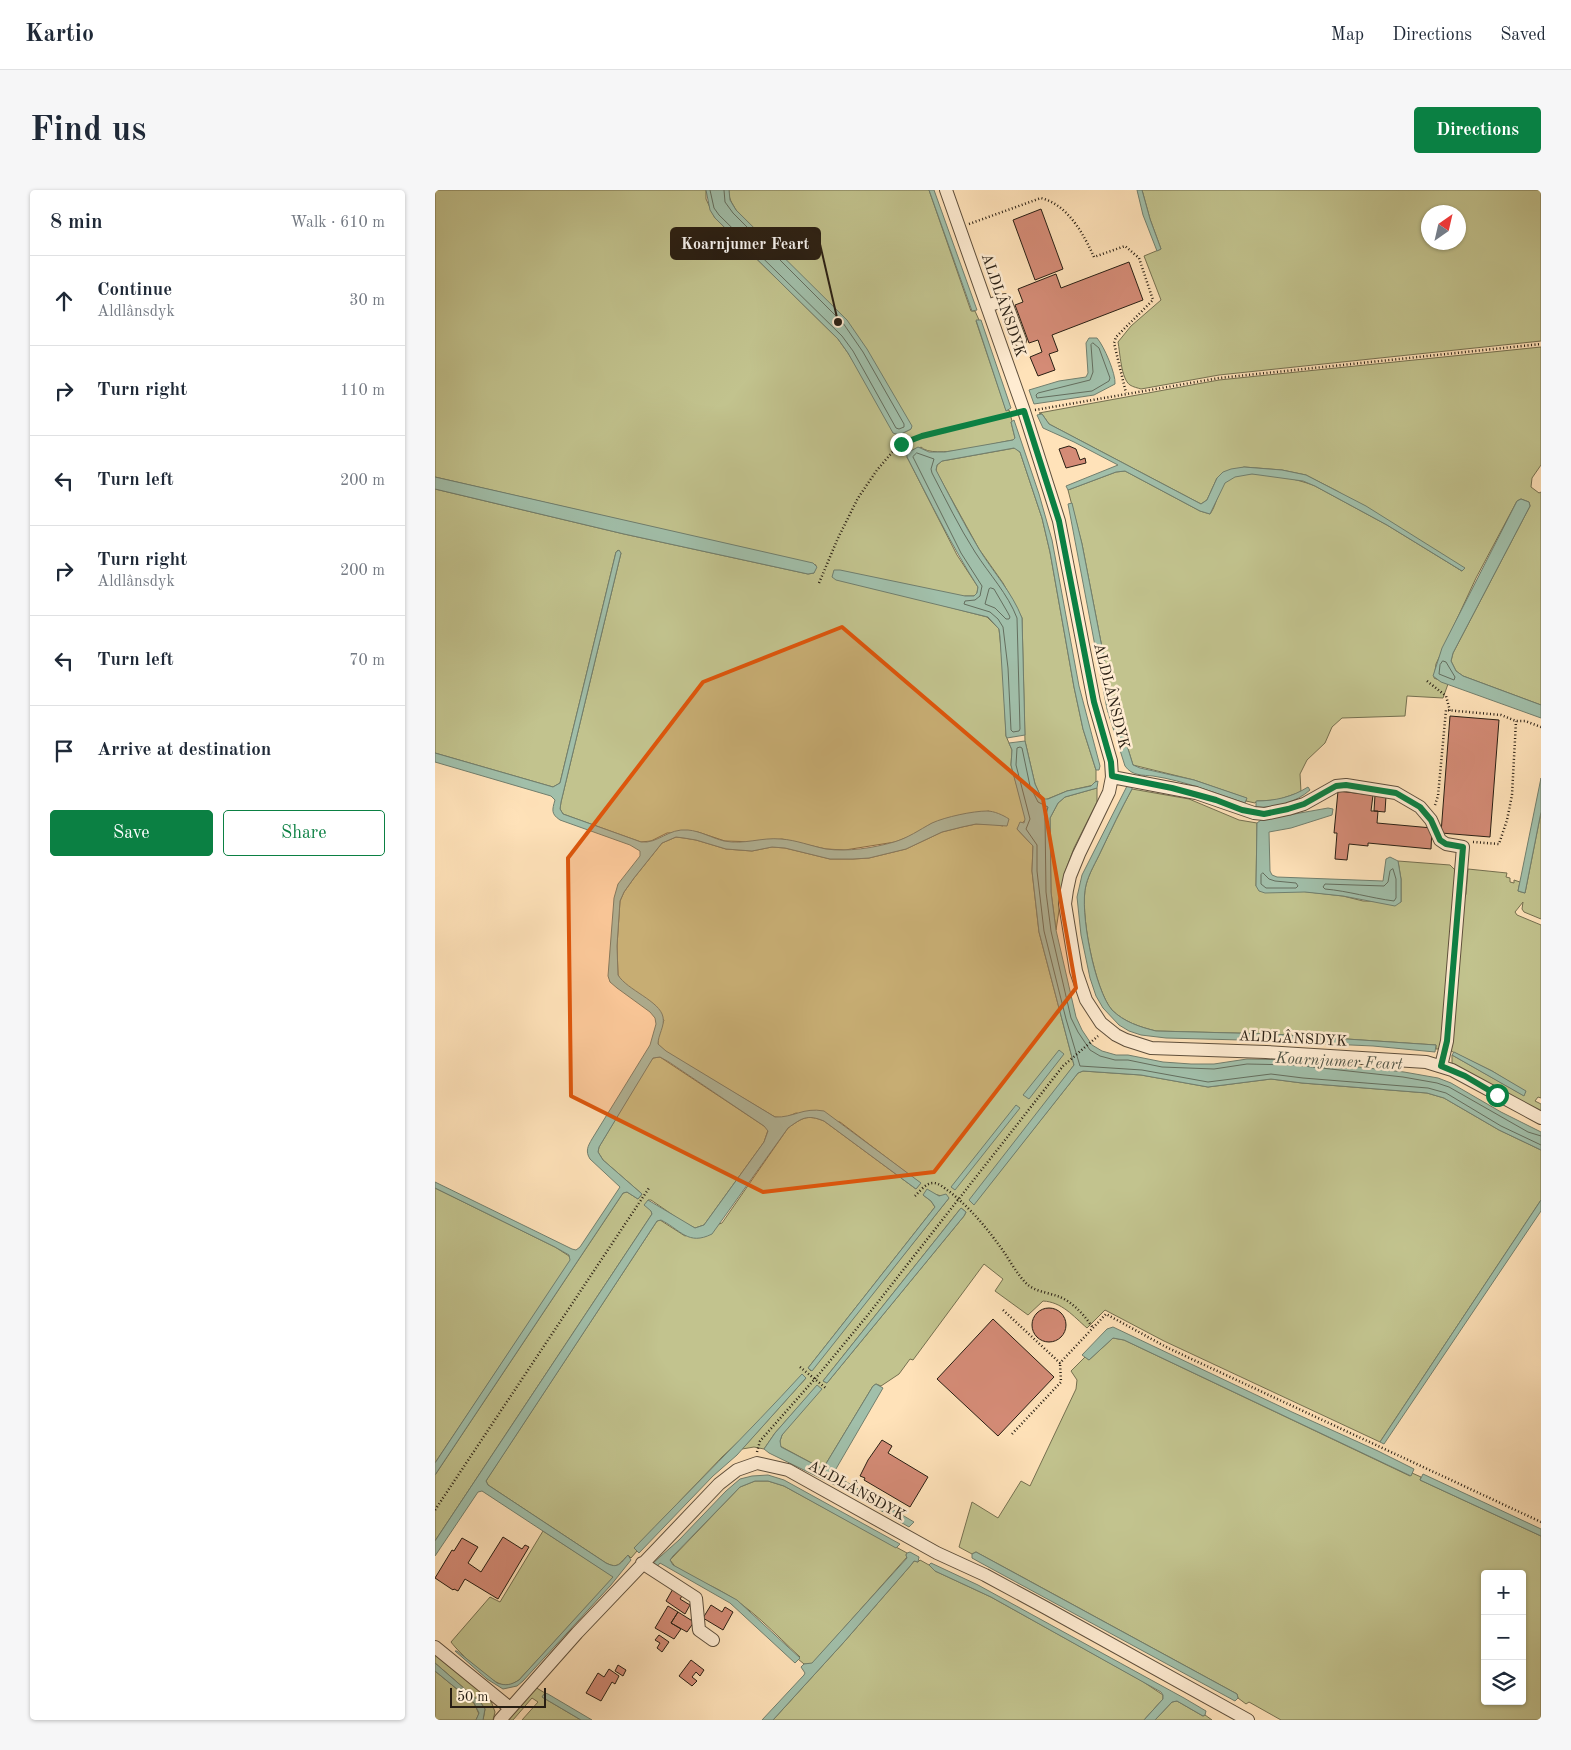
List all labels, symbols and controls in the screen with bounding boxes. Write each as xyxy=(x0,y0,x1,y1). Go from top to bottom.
text: Kartio xyxy=(25,23,94,47)
text: Map xyxy=(1331,26,1364,44)
text: Directions xyxy=(1392,26,1472,44)
text: Saved xyxy=(1500,26,1546,44)
button: Directions xyxy=(1414,107,1541,153)
text: Find us xyxy=(30,113,146,148)
north arrow xyxy=(1421,205,1466,250)
text: 8 min xyxy=(50,212,103,233)
text: Walk · 610 m xyxy=(290,215,385,231)
callout: Koarnjumer Feart xyxy=(671,228,820,259)
text: Koarnjumer Feart xyxy=(681,237,809,253)
street label: ALDLÂNSDYK xyxy=(978,251,1030,359)
text: Continue xyxy=(97,281,172,300)
icon: ahead xyxy=(50,287,78,315)
text: 30 m xyxy=(349,293,385,309)
text: Aldlânsdyk xyxy=(97,304,175,320)
icon: right xyxy=(50,377,78,405)
text: Turn right xyxy=(97,381,187,400)
text: 110 m xyxy=(340,383,385,399)
route end xyxy=(890,433,913,456)
icon: left xyxy=(50,467,78,495)
text: Turn left xyxy=(97,471,174,490)
text: 200 m xyxy=(340,473,385,489)
text: Turn right xyxy=(97,551,187,570)
icon: right xyxy=(50,557,78,585)
text: 200 m xyxy=(340,563,385,579)
text: Aldlânsdyk xyxy=(97,574,175,590)
street label: ALDLÂNSDYK xyxy=(1090,641,1134,751)
icon: left xyxy=(50,647,78,675)
text: Turn left xyxy=(97,651,174,670)
text: 70 m xyxy=(349,653,385,669)
icon: arrive xyxy=(50,737,78,765)
text: Arrive at destination xyxy=(97,741,271,760)
button: Save xyxy=(50,810,213,856)
button: Share xyxy=(223,810,385,856)
street label: ALDLÂNSDYK xyxy=(1238,1026,1348,1050)
water label: Koarnjumer Feart xyxy=(1274,1051,1404,1073)
route start xyxy=(1486,1084,1509,1107)
street label: ALDLÂNSDYK xyxy=(805,1456,909,1524)
map controls xyxy=(1481,1570,1526,1705)
button: + xyxy=(1481,1570,1526,1615)
button: − xyxy=(1481,1615,1526,1660)
button: layers xyxy=(1481,1660,1526,1705)
scale bar xyxy=(450,1685,546,1708)
text: 50 m xyxy=(457,1690,488,1704)

